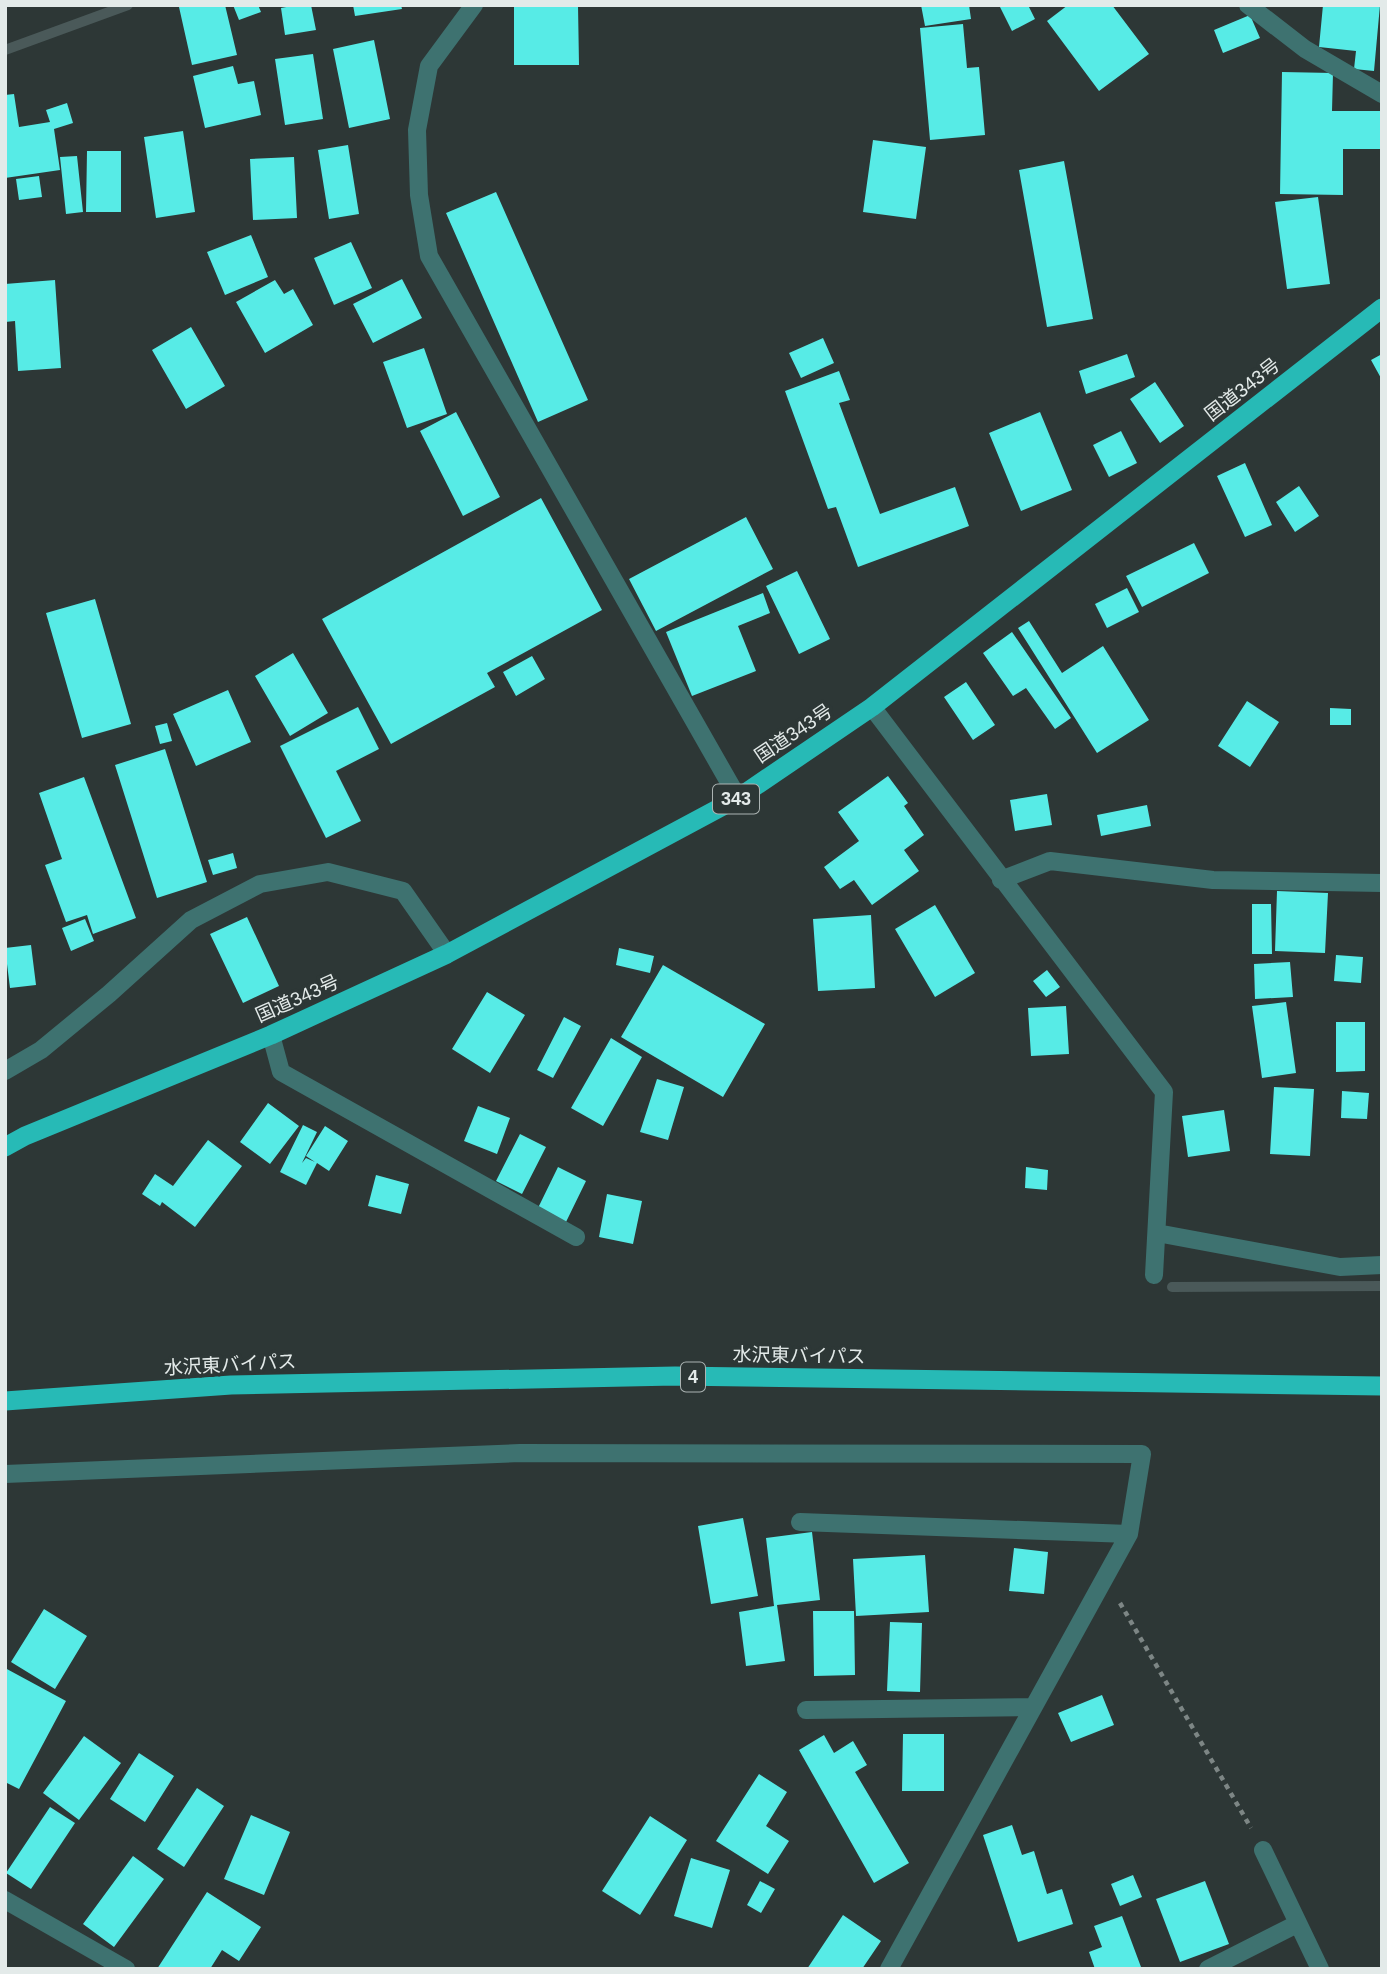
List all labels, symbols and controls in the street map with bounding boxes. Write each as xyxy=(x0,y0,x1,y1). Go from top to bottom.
street label: 国道343号 xyxy=(1201,354,1284,425)
street label: 国道343号 xyxy=(751,700,836,767)
road number: 343 xyxy=(713,784,759,814)
street label: 国道343号 xyxy=(252,971,342,1026)
street label: 水沢東バイパス xyxy=(733,1344,865,1367)
street label: 水沢東バイパス xyxy=(163,1351,297,1378)
road number: 4 xyxy=(681,1362,705,1392)

